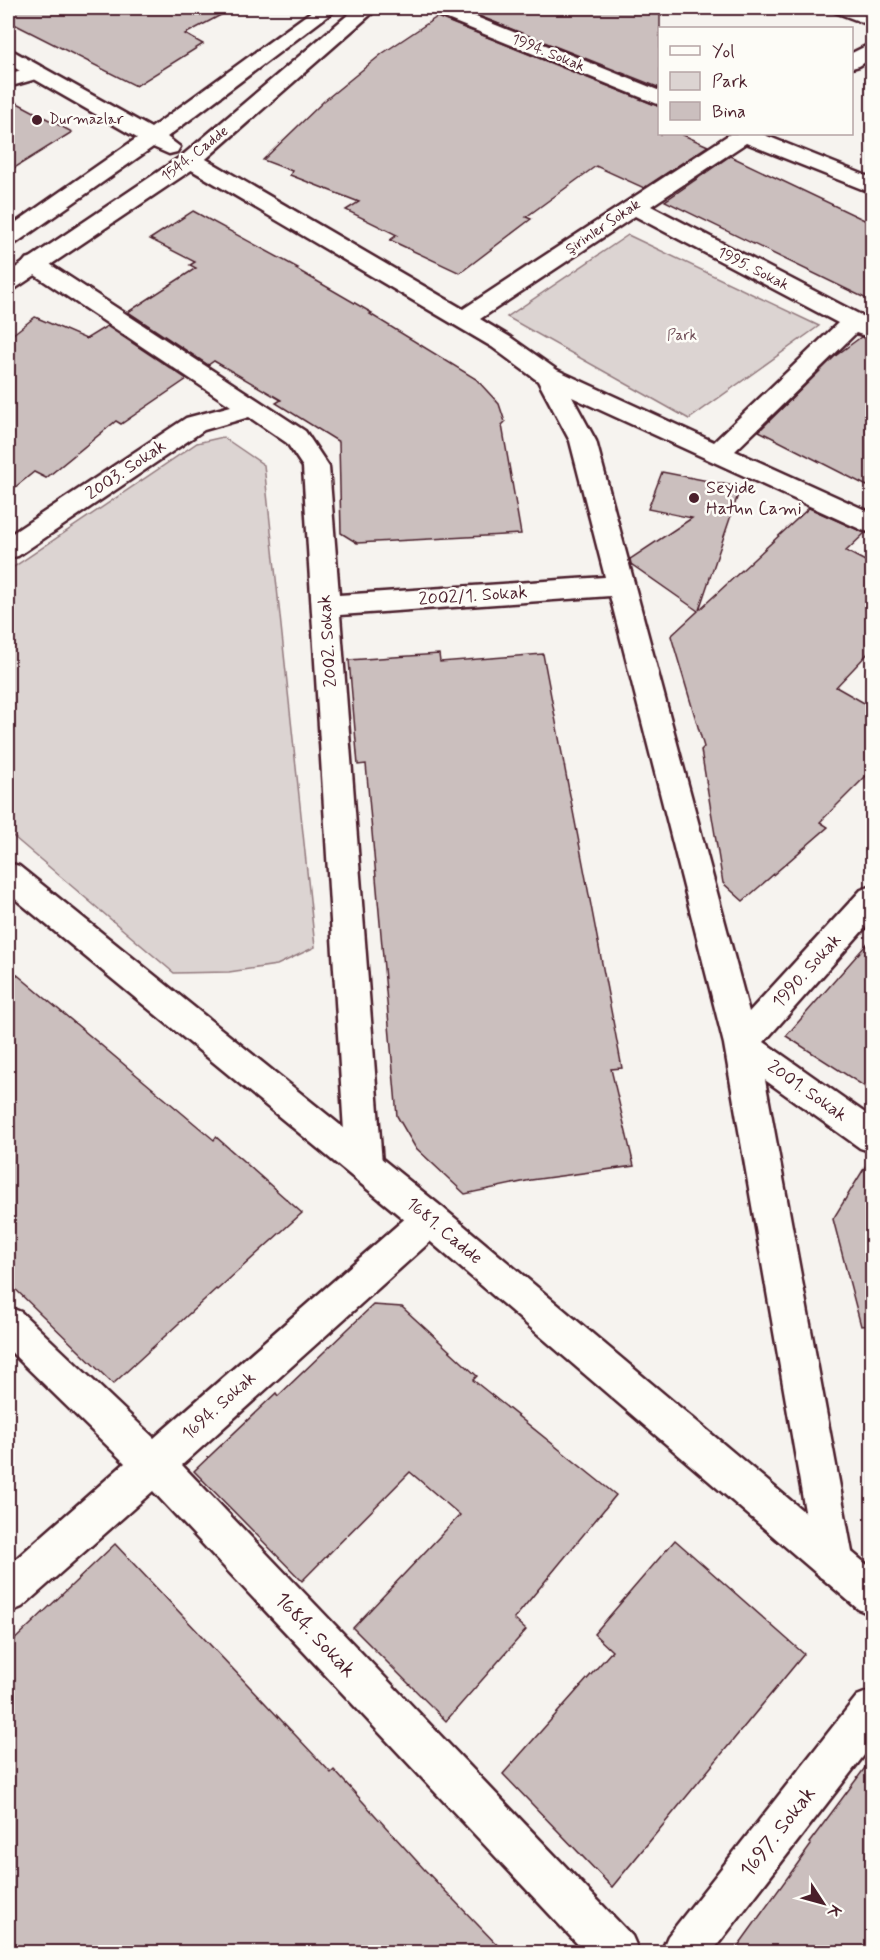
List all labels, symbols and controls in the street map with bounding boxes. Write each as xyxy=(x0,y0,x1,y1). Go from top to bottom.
legend xyxy=(658,27,853,135)
street label: 1994. Sokak xyxy=(508,29,588,77)
text: Yol xyxy=(712,40,735,64)
text: Park xyxy=(712,70,748,94)
text: Bina xyxy=(712,100,746,124)
place label: Durmazlar xyxy=(49,110,123,130)
marker: Durmazlar xyxy=(30,113,44,127)
street label: 1544. Cadde xyxy=(157,121,233,186)
street label: Şirinler Sokak xyxy=(562,194,645,259)
street label: 1995. Sokak xyxy=(714,242,792,296)
park label: Park xyxy=(667,326,697,346)
street label: 2003. Sokak xyxy=(81,434,171,506)
place label: Seyide Hatun Cami xyxy=(706,476,802,521)
marker: Seyide Hatun Cami xyxy=(687,491,701,505)
street label: 2002/1. Sokak xyxy=(418,580,528,612)
street label: 2002. Sokak xyxy=(313,594,343,688)
street label: 1990. Sokak xyxy=(767,929,847,1013)
street label: 2001. Sokak xyxy=(762,1055,852,1127)
street label: 1681. Cadde xyxy=(401,1192,487,1270)
street label: 1694. Sokak xyxy=(177,1366,261,1446)
street label: 1684. Sokak xyxy=(268,1586,362,1684)
street label: 1697. Sokak xyxy=(734,1781,822,1883)
north arrow xyxy=(793,1873,853,1933)
text: K xyxy=(822,1900,846,1922)

